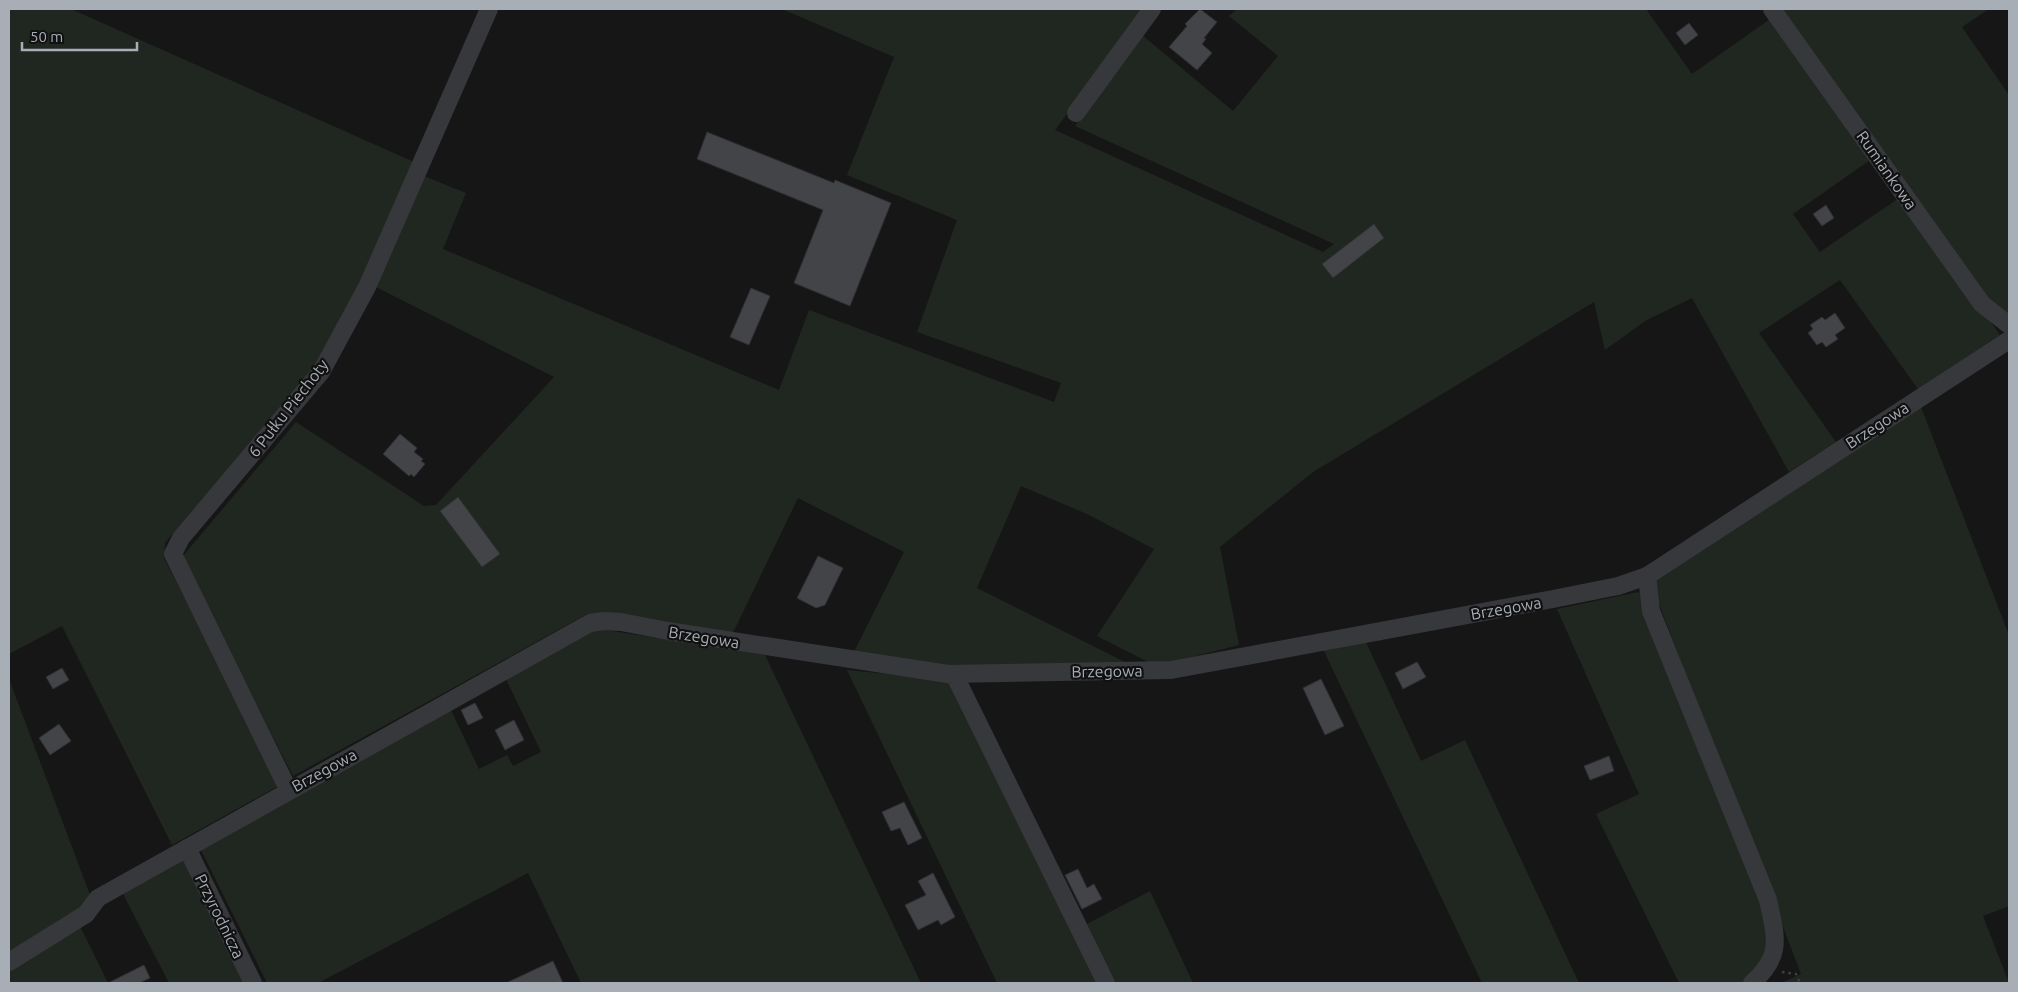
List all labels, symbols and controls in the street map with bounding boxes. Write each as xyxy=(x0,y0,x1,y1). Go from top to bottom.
scale bar xyxy=(22,20,138,52)
text: 50 m xyxy=(30,28,63,45)
street label: Rumiankowa xyxy=(1853,127,1921,213)
street label: 6 Pułku Piechoty xyxy=(244,355,332,460)
street label: Brzegowa xyxy=(1842,398,1912,452)
street label: Brzegowa xyxy=(1469,593,1543,623)
street label: Brzegowa xyxy=(667,623,741,651)
street label: Brzegowa xyxy=(1071,661,1143,681)
street label: Brzegowa xyxy=(288,745,360,795)
street label: Przyrodnicza xyxy=(192,871,248,961)

